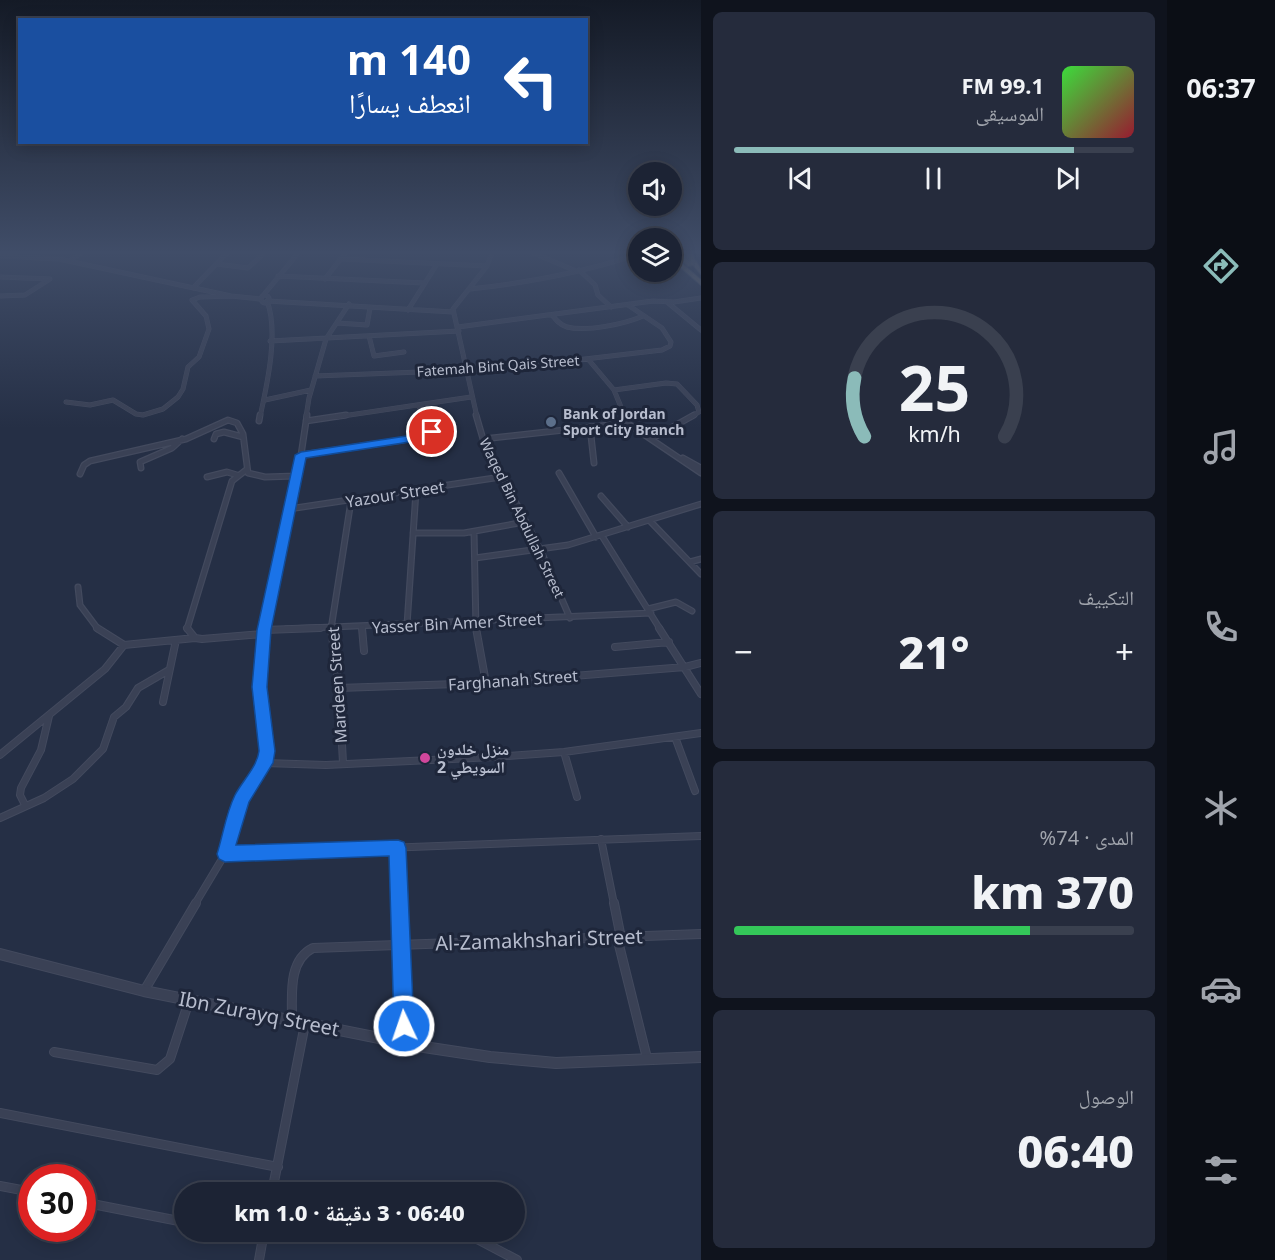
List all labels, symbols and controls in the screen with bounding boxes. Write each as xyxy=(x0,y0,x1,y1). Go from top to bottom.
text: 140 m xyxy=(347,30,471,87)
icon: left xyxy=(492,42,570,120)
text: 06:37 xyxy=(1186,69,1256,106)
text: 99.1 FM xyxy=(962,70,1044,100)
text: انعطف يسارًا xyxy=(349,84,471,121)
text: الموسيقى xyxy=(976,100,1044,127)
map controls xyxy=(628,162,682,282)
button: sound xyxy=(628,162,682,216)
icon: previous xyxy=(784,162,817,195)
icon: pause xyxy=(917,162,950,195)
icon: next xyxy=(1051,162,1084,195)
button: layers xyxy=(628,228,682,282)
icon: directions xyxy=(1200,245,1242,287)
text: 25 xyxy=(898,345,970,430)
street label: Fatemah Bint Qais Street xyxy=(416,350,580,381)
place label: Bank of Jordan Sport City Branch xyxy=(563,404,684,439)
pin xyxy=(406,406,457,457)
icon: arrive xyxy=(415,415,448,448)
marker: Bank of Jordan Sport City Branch xyxy=(544,415,558,429)
text: km/h xyxy=(908,420,960,449)
icon: music xyxy=(1200,426,1242,468)
street label: Waqed Bin Abdullah Street xyxy=(475,435,569,601)
street label: Yazour Street xyxy=(344,475,446,513)
text: التكييف xyxy=(1078,584,1134,611)
icon: phone xyxy=(1200,606,1242,648)
street label: Yasser Bin Amer Street xyxy=(371,608,543,638)
text: 21° xyxy=(898,621,970,682)
street label: Mardeen Street xyxy=(322,626,352,744)
text: − xyxy=(734,629,753,674)
text: + xyxy=(1115,629,1134,674)
street label: Farghanah Street xyxy=(447,664,579,696)
place label: منزل خلدون السويطي 2 xyxy=(437,738,509,780)
marker: منزل خلدون السويطي 2 xyxy=(418,751,432,765)
icon: climate xyxy=(1200,787,1242,829)
text: المدى · 74% xyxy=(1040,824,1134,851)
text: 370 km xyxy=(971,861,1134,922)
street label: Al-Zamakhshari Street xyxy=(435,922,643,957)
icon: car xyxy=(1200,968,1242,1010)
street label: Ibn Zurayq Street xyxy=(176,985,342,1042)
position arrow xyxy=(372,994,436,1058)
text: الوصول xyxy=(1079,1083,1134,1110)
text: 06:40 xyxy=(1017,1120,1134,1181)
icon: filters xyxy=(1200,1149,1242,1191)
speed limit sign: 30 xyxy=(18,1164,96,1242)
text: 06:40 · 3 دقيقة · 1.0 km xyxy=(234,1197,465,1227)

